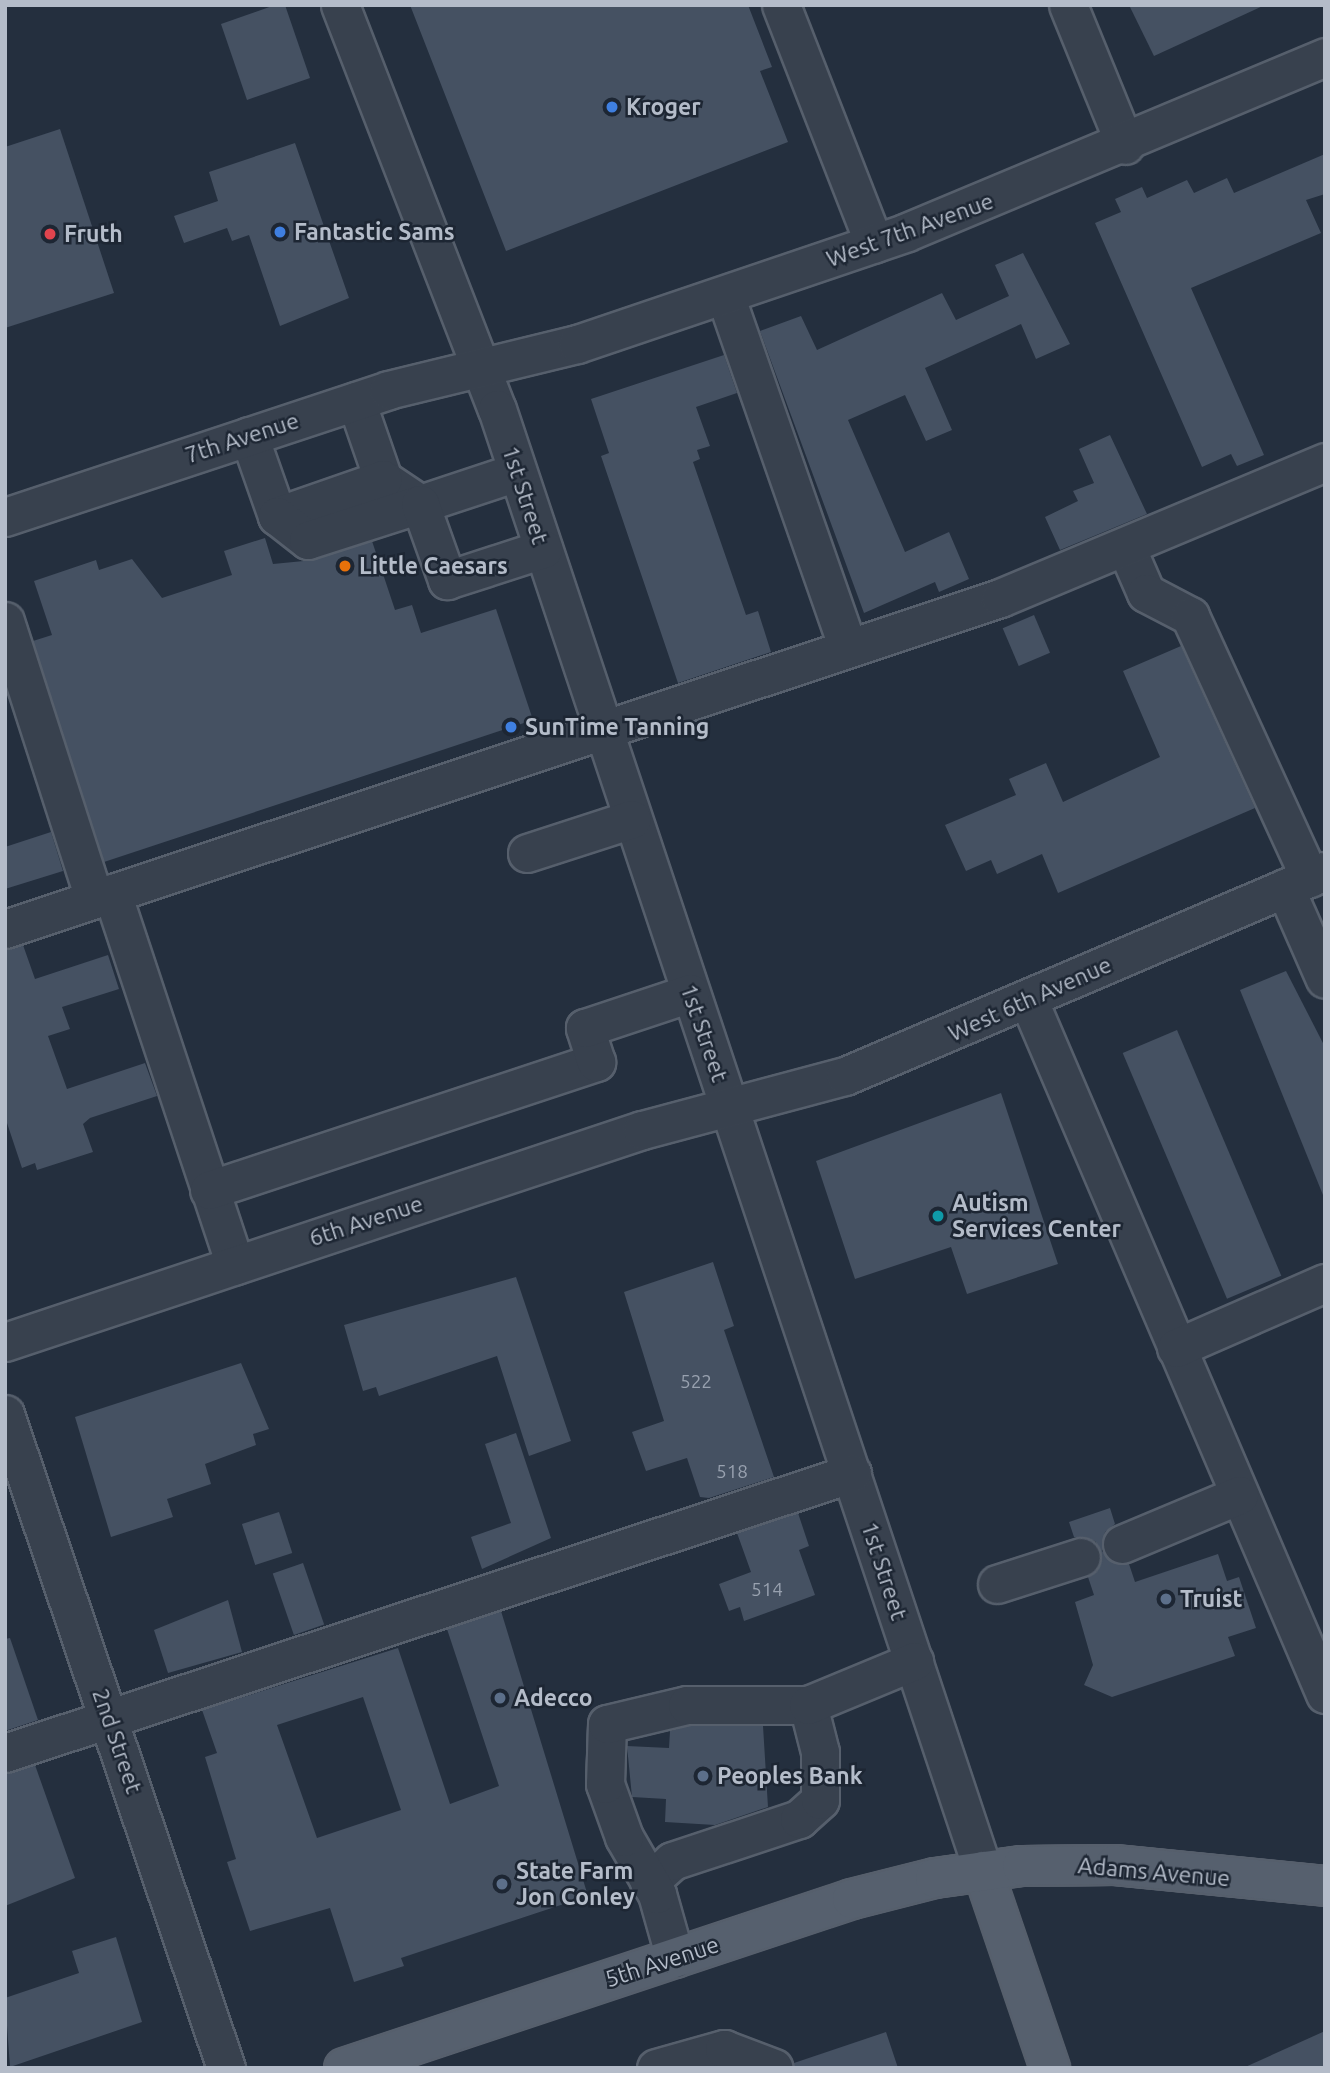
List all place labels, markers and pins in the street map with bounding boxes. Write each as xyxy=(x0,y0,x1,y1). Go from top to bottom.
place label: Kroger xyxy=(626,93,701,121)
marker: Kroger xyxy=(604,99,620,115)
place label: Fantastic Sams xyxy=(294,218,455,246)
place label: Fruth xyxy=(64,220,123,248)
marker: Fantastic Sams xyxy=(272,224,288,240)
marker: Fruth xyxy=(42,226,58,242)
place label: Little Caesars xyxy=(359,552,508,580)
marker: Little Caesars xyxy=(337,558,353,574)
place label: SunTime Tanning xyxy=(525,713,709,741)
marker: SunTime Tanning xyxy=(503,719,519,735)
place label: Autism Services Center xyxy=(952,1189,1121,1243)
marker: Autism Services Center xyxy=(930,1208,946,1224)
place label: Truist xyxy=(1180,1585,1242,1613)
marker: Truist xyxy=(1158,1591,1174,1607)
place label: Adecco xyxy=(514,1684,593,1712)
marker: Adecco xyxy=(492,1690,508,1706)
place label: Peoples Bank xyxy=(717,1762,863,1790)
marker: Peoples Bank xyxy=(695,1768,711,1784)
place label: State Farm Jon Conley xyxy=(516,1857,635,1911)
marker: State Farm Jon Conley xyxy=(494,1876,510,1892)

